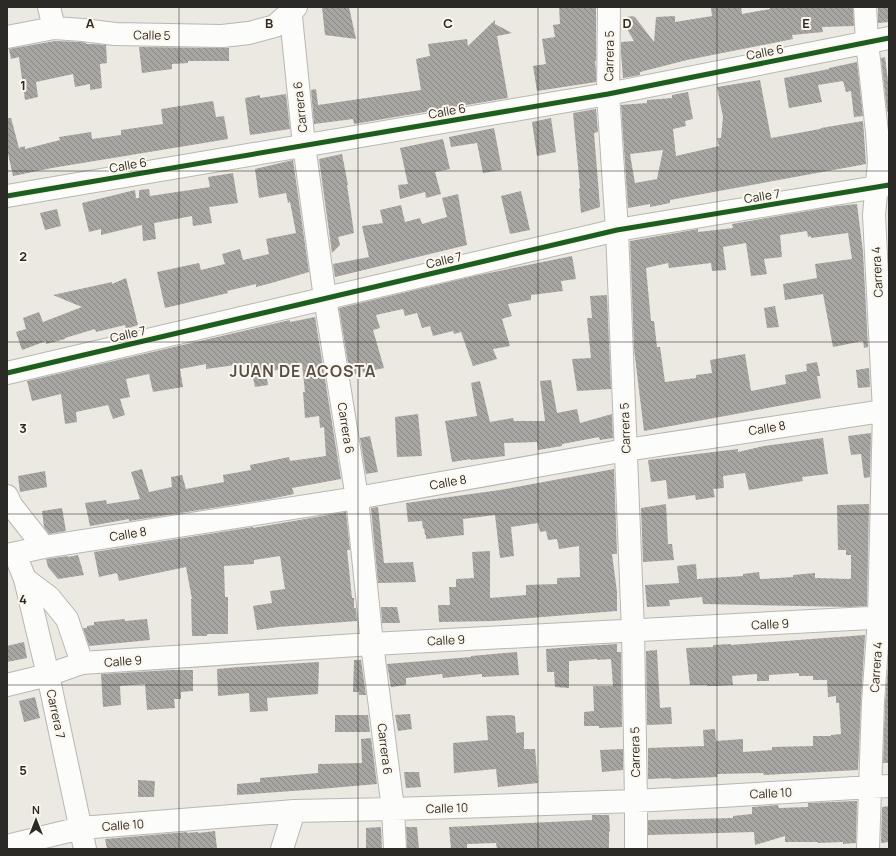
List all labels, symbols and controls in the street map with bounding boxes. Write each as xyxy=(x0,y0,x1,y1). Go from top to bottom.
text: A xyxy=(86,14,95,32)
text: B xyxy=(265,14,273,32)
text: C xyxy=(443,14,453,32)
text: D xyxy=(622,14,632,32)
text: E xyxy=(802,14,810,32)
street label: Calle 5 xyxy=(133,26,171,44)
street label: Carrera 5 xyxy=(600,30,618,82)
street label: Calle 6 xyxy=(745,40,785,64)
text: 1 xyxy=(20,76,26,94)
street label: Carrera 6 xyxy=(289,81,311,133)
street label: Calle 6 xyxy=(427,99,467,123)
street label: Calle 6 xyxy=(108,153,148,177)
street label: Calle 7 xyxy=(743,185,781,207)
street label: Carrera 4 xyxy=(867,246,887,298)
text: 2 xyxy=(19,247,27,265)
street label: Calle 7 xyxy=(424,248,464,272)
street label: Calle 7 xyxy=(108,322,148,346)
district label: JUAN DE ACOSTA xyxy=(229,360,377,382)
street label: Carrera 6 xyxy=(334,401,358,455)
street label: Carrera 5 xyxy=(616,402,634,454)
street label: Calle 8 xyxy=(747,417,787,439)
text: 3 xyxy=(19,419,27,437)
street label: Calle 8 xyxy=(428,470,468,494)
street label: Calle 8 xyxy=(108,523,148,545)
text: 4 xyxy=(19,590,27,608)
street label: Calle 9 xyxy=(751,615,789,633)
street label: Calle 9 xyxy=(427,631,465,649)
street label: Carrera 4 xyxy=(866,641,886,693)
street label: Calle 9 xyxy=(104,651,142,671)
street label: Carrera 7 xyxy=(42,688,70,740)
street label: Carrera 6 xyxy=(373,722,397,776)
street label: Carrera 5 xyxy=(626,726,644,778)
text: 5 xyxy=(19,761,27,779)
street label: Calle 10 xyxy=(749,783,793,803)
street label: Calle 10 xyxy=(426,799,468,817)
north arrow xyxy=(16,800,56,840)
text: N xyxy=(32,802,40,817)
street label: Calle 10 xyxy=(101,815,145,835)

